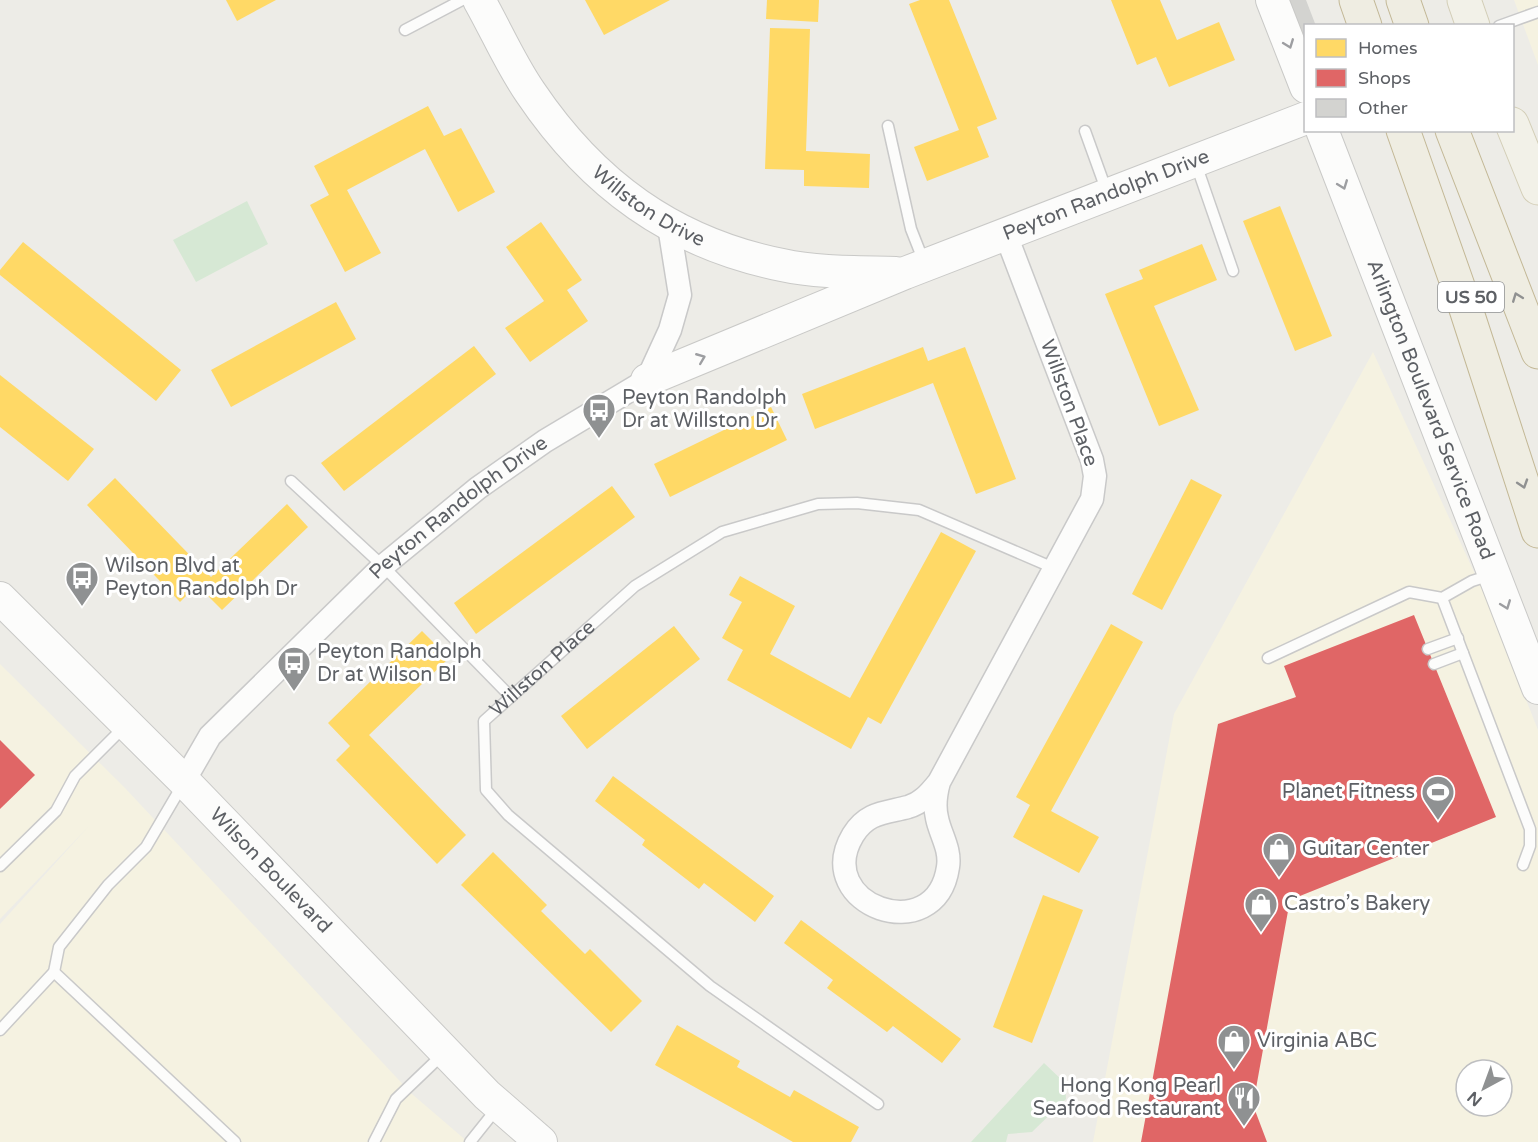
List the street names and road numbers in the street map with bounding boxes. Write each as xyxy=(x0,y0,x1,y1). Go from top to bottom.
street label: Peyton Randolph Drive xyxy=(1000,144,1213,246)
street label: Willston Drive xyxy=(587,161,708,252)
street label: Arlington Boulevard Service Road xyxy=(1361,256,1499,563)
road number: US 50 xyxy=(1438,282,1504,312)
street label: Willston Place xyxy=(1035,336,1103,470)
street label: Peyton Randolph Drive xyxy=(364,431,552,585)
street label: Willston Place xyxy=(485,615,600,722)
street label: Wilson Boulevard xyxy=(204,803,336,938)

